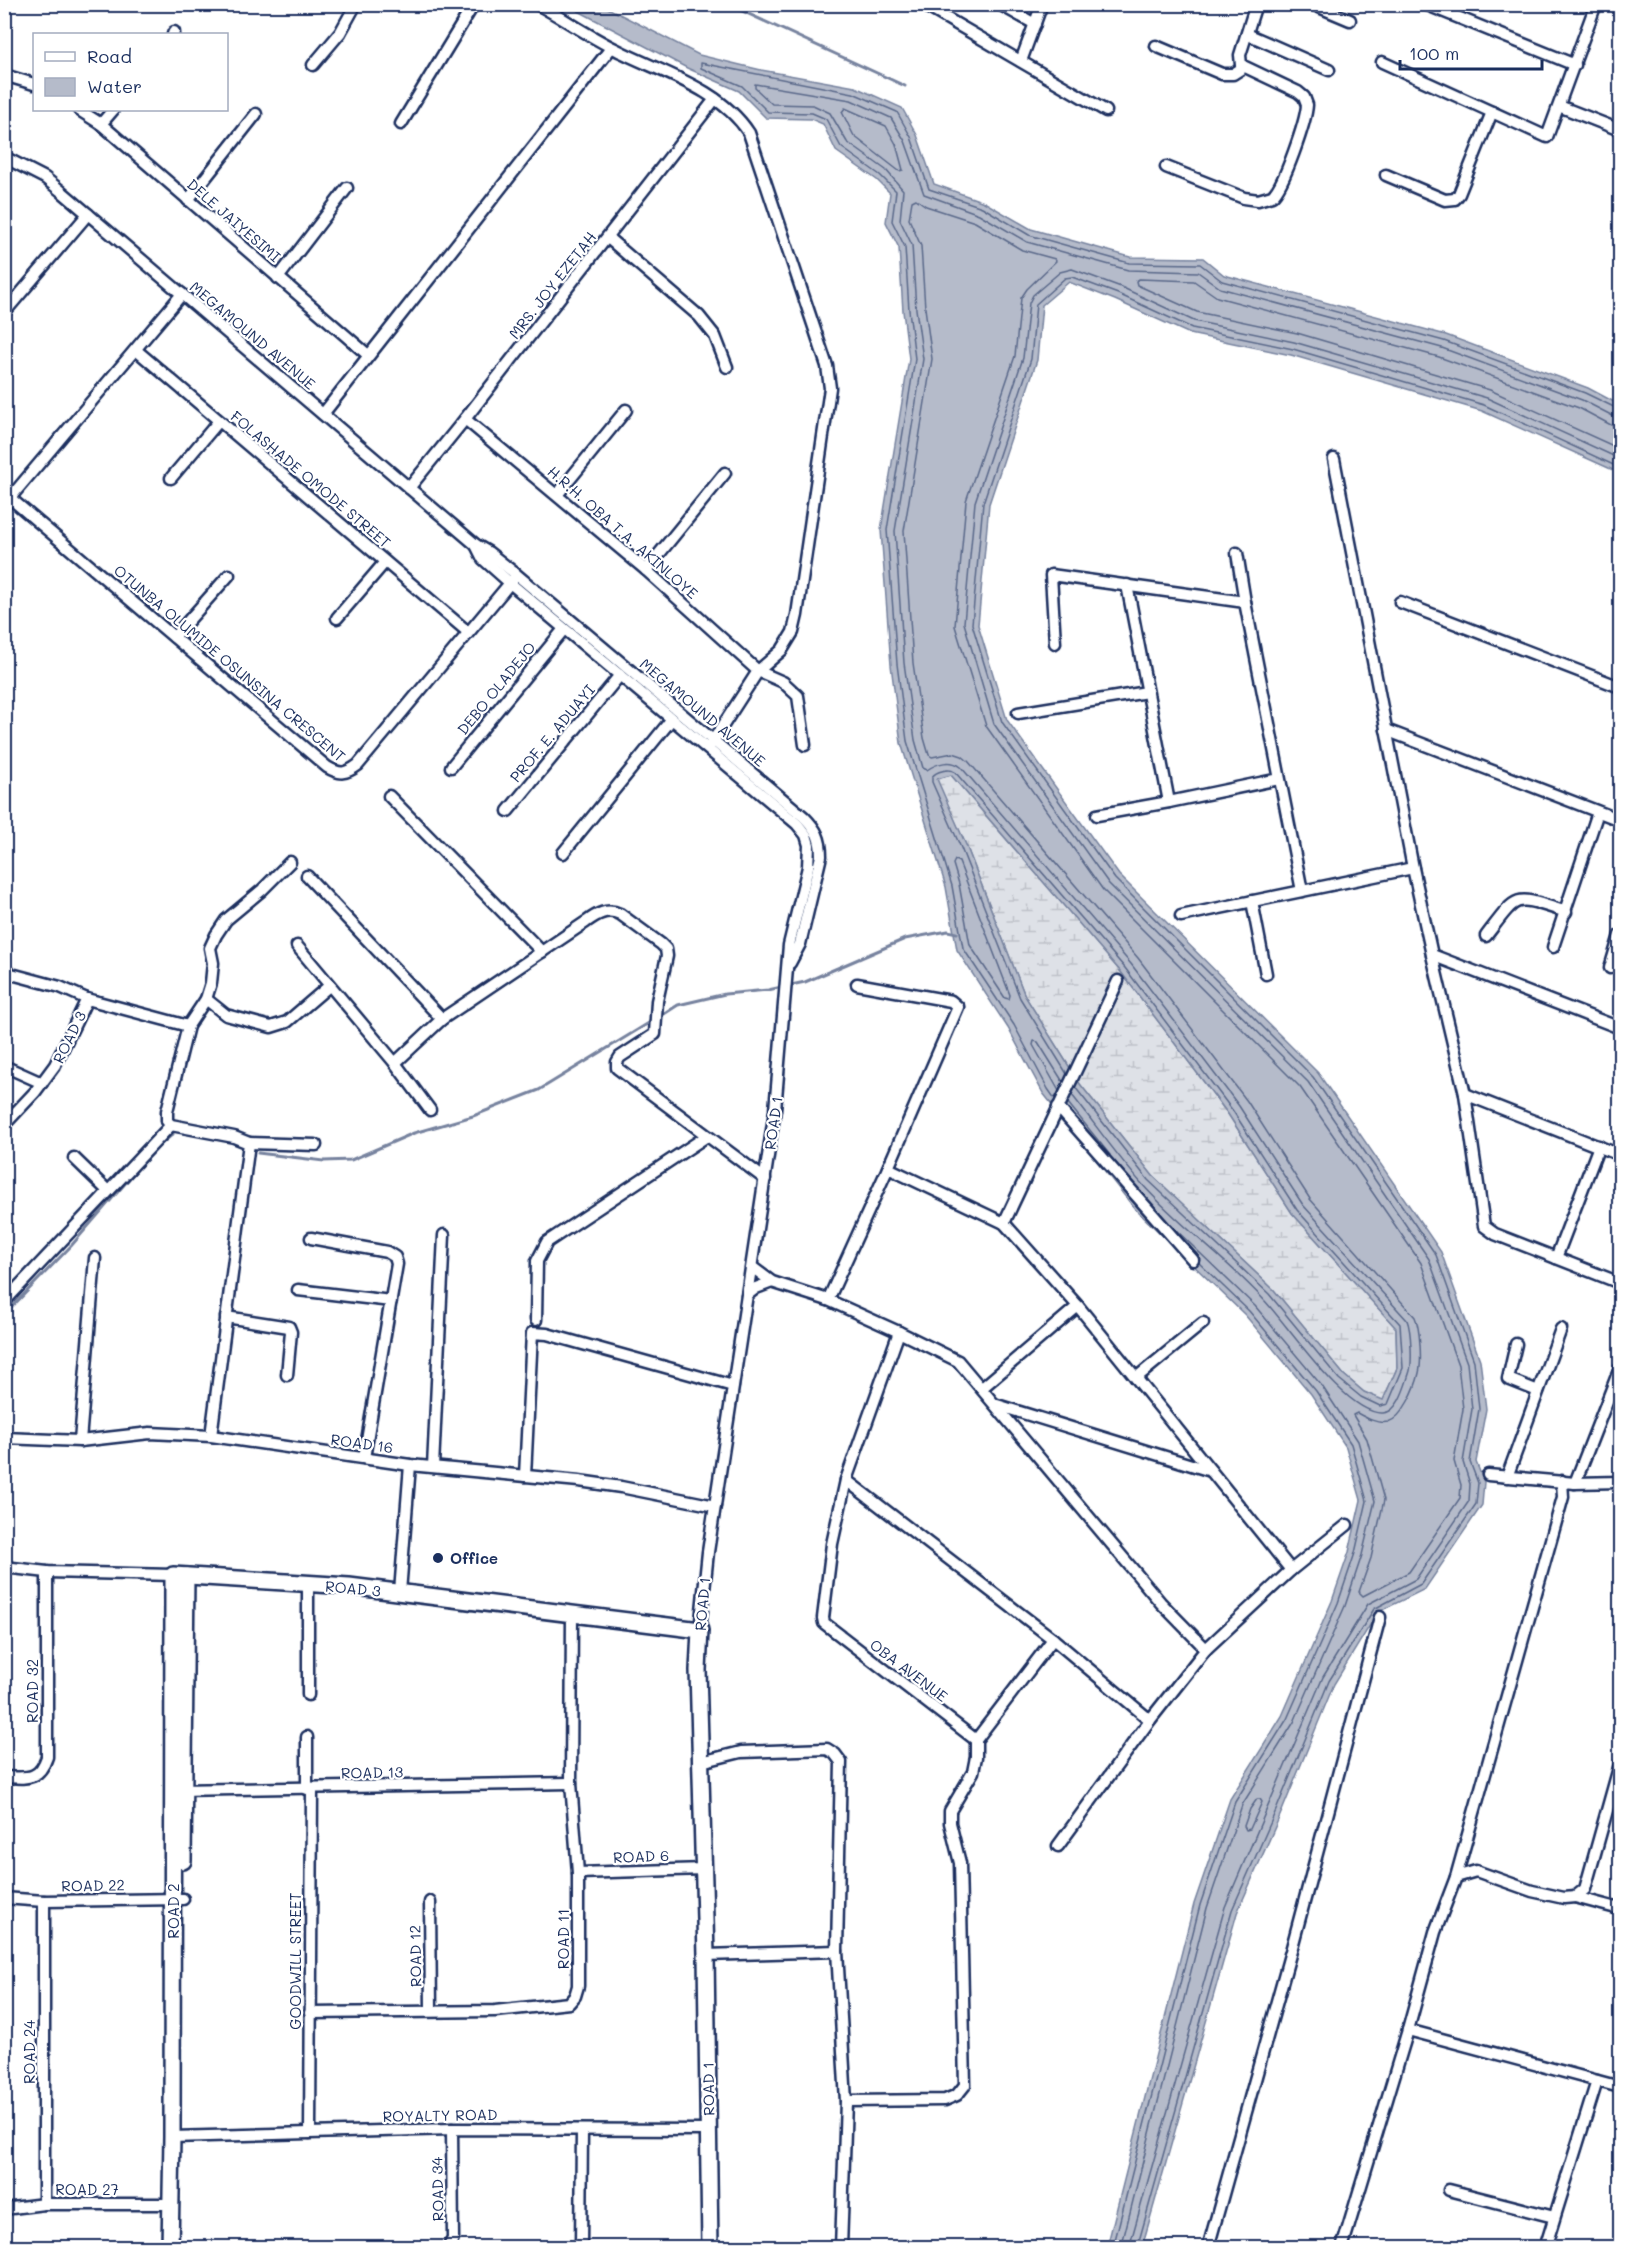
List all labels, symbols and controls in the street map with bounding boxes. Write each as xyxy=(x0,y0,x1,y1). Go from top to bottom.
legend xyxy=(33,33,228,111)
scale bar xyxy=(1400,33,1542,71)
text: 100 m xyxy=(1409,41,1459,65)
text: Road xyxy=(87,44,132,68)
text: Water xyxy=(87,74,142,98)
street label: DELE JAIYESIMI xyxy=(183,174,285,266)
street label: MRS. JOY EZETAH xyxy=(504,227,600,343)
street label: MEGAMOUND AVENUE xyxy=(186,277,320,394)
street label: FOLASHADE OMODE STREET xyxy=(227,406,395,552)
street label: H.R.H. OBA T.A. AKINLOYE xyxy=(544,461,703,603)
street label: OTUNBA OLUMIDE OSUNSINA CRESCENT xyxy=(110,560,350,766)
street label: DEBO OLADEJO xyxy=(452,637,540,739)
street label: MEGAMOUND AVENUE xyxy=(636,654,770,771)
street label: PROF. E. ADUAYI xyxy=(505,679,599,786)
street label: ROAD 3 xyxy=(48,1007,90,1066)
street label: ROAD 1 xyxy=(759,1095,787,1151)
street label: ROAD 16 xyxy=(330,1429,394,1457)
place label: Office xyxy=(450,1548,498,1568)
marker: Office xyxy=(431,1551,445,1565)
street label: ROAD 3 xyxy=(324,1576,382,1600)
street label: ROAD 1 xyxy=(690,1576,714,1632)
street label: OBA AVENUE xyxy=(866,1634,952,1706)
street label: ROAD 32 xyxy=(22,1659,42,1723)
street label: ROAD 13 xyxy=(341,1761,404,1783)
street label: ROAD 6 xyxy=(613,1845,669,1867)
street label: ROAD 22 xyxy=(61,1874,125,1896)
street label: ROAD 2 xyxy=(163,1883,183,1939)
street label: GOODWILL STREET xyxy=(285,1892,305,2030)
street label: ROAD 11 xyxy=(553,1909,573,1969)
street label: ROAD 12 xyxy=(404,1925,426,1987)
street label: ROAD 24 xyxy=(19,2020,39,2084)
street label: ROAD 1 xyxy=(698,2062,718,2116)
street label: ROYALTY ROAD xyxy=(382,2104,498,2126)
street label: ROAD 34 xyxy=(426,2156,448,2221)
street label: ROAD 27 xyxy=(55,2179,119,2199)

